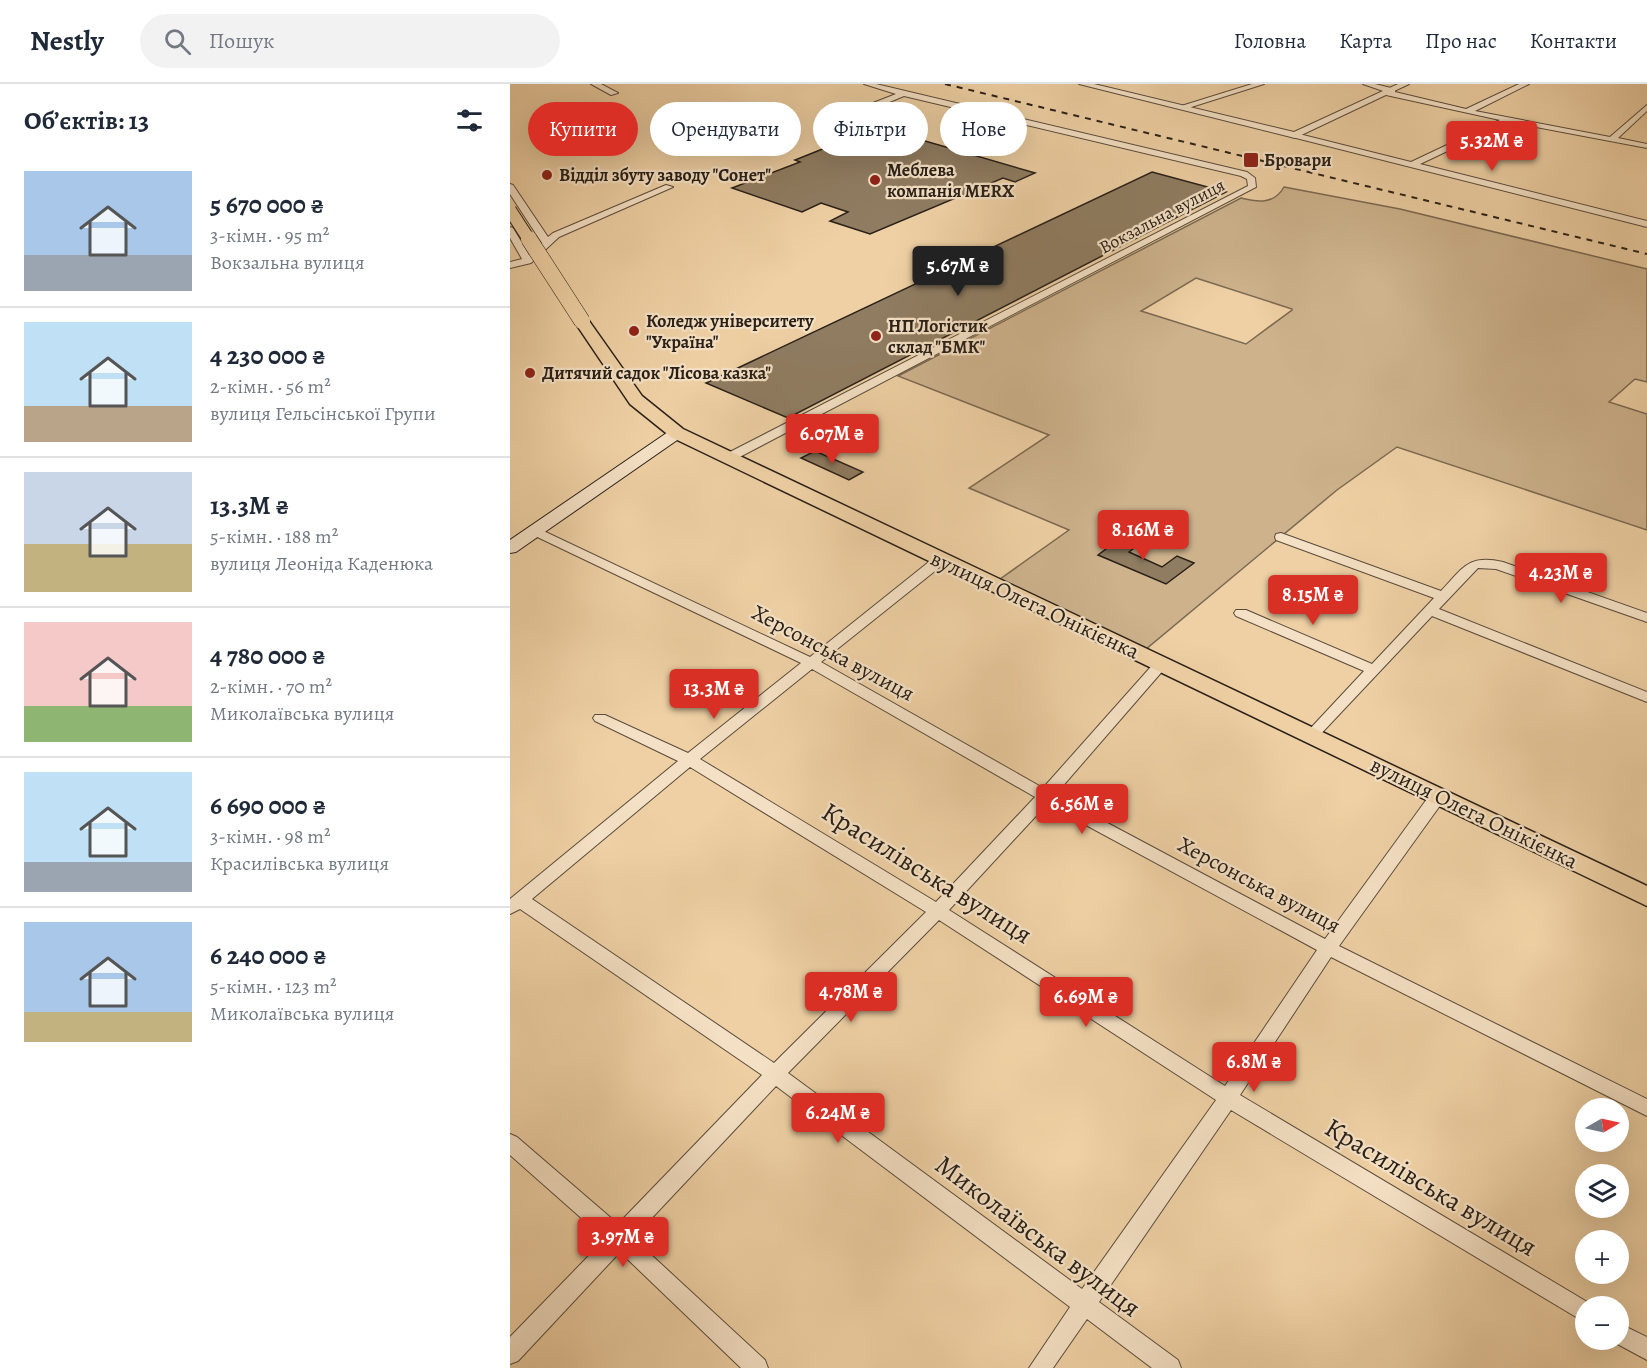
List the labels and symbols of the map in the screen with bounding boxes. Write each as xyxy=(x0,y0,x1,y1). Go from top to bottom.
pin: 5.32M ₴ xyxy=(1437,121,1547,172)
place label: Бровари xyxy=(1264,148,1332,172)
marker: Бровари xyxy=(1242,151,1260,169)
place label: Меблева компанія MERX xyxy=(887,158,1015,203)
place label: Відділ збуту заводу "Сонет" xyxy=(559,163,771,187)
marker: Відділ збуту заводу "Сонет" xyxy=(540,168,554,182)
marker: Меблева компанія MERX xyxy=(868,173,882,187)
street label: Вокзальна вулиця xyxy=(1095,173,1229,259)
pin: 5.67M ₴ xyxy=(903,246,1013,297)
place label: Коледж університету "Україна" xyxy=(646,309,814,354)
place label: НП Логістик склад "БМК" xyxy=(888,314,988,359)
marker: Коледж університету "Україна" xyxy=(627,324,641,338)
marker: НП Логістик склад "БМК" xyxy=(869,329,883,343)
place label: Дитячий садок "Лісова казка" xyxy=(542,361,771,385)
marker: Дитячий садок "Лісова казка" xyxy=(523,366,537,380)
pin: 6.07M ₴ xyxy=(777,414,887,465)
pin: 8.16M ₴ xyxy=(1088,510,1198,561)
street label: вулиця Олега Онікієнка xyxy=(926,543,1145,667)
pin: 4.23M ₴ xyxy=(1506,553,1616,604)
pin: 8.15M ₴ xyxy=(1258,575,1368,626)
street label: Херсонська вулиця xyxy=(746,597,920,709)
pin: 13.3M ₴ xyxy=(659,669,769,720)
street label: вулиця Олега Онікієнка xyxy=(1365,750,1583,877)
pin: 6.56M ₴ xyxy=(1027,784,1137,835)
street label: Красилівська вулиця xyxy=(815,794,1039,952)
street label: Херсонська вулиця xyxy=(1172,829,1346,941)
pin: 4.78M ₴ xyxy=(796,972,906,1023)
pin: 6.69M ₴ xyxy=(1031,977,1141,1028)
pin: 6.8M ₴ xyxy=(1205,1042,1303,1093)
pin: 6.24M ₴ xyxy=(783,1093,893,1144)
north arrow xyxy=(1575,1098,1629,1152)
street label: Красилівська вулиця xyxy=(1318,1109,1544,1265)
street label: Миколаївська вулиця xyxy=(928,1147,1148,1325)
pin: 3.97M ₴ xyxy=(568,1217,678,1268)

